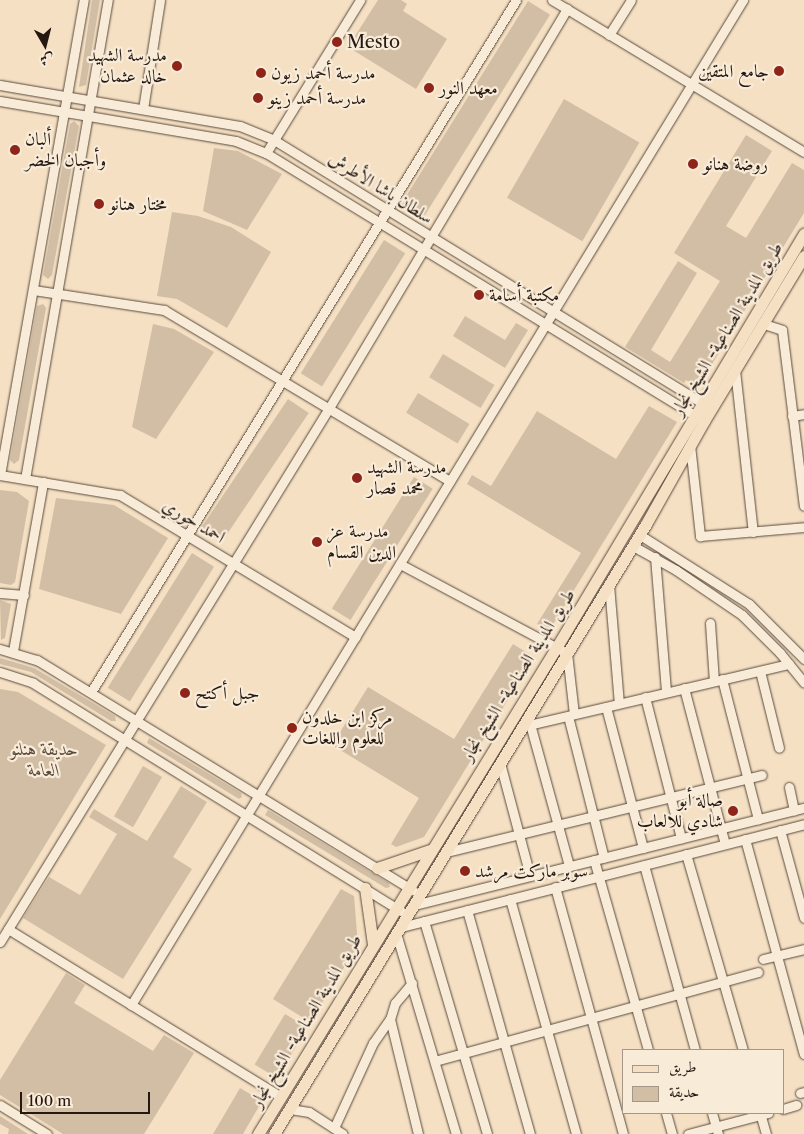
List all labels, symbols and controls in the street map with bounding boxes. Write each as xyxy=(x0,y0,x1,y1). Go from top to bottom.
north arrow xyxy=(20,20,70,70)
place label: Mesto xyxy=(347,31,400,53)
marker: Mesto xyxy=(331,36,343,48)
place label: مدرسة الشهيد خالد عثمان xyxy=(87,45,167,88)
text: ش xyxy=(39,50,55,70)
marker: مدرسة الشهيد خالد عثمان xyxy=(171,60,183,72)
place label: جامع المتقين xyxy=(698,60,769,82)
place label: مدرسة أحمد زيون xyxy=(271,62,375,84)
marker: جامع المتقين xyxy=(773,65,785,77)
marker: مدرسة أحمد زيون xyxy=(255,67,267,79)
place label: معهد النور xyxy=(439,77,498,99)
marker: معهد النور xyxy=(423,82,435,94)
place label: مدرسة أحمد زينو xyxy=(268,87,366,109)
marker: مدرسة أحمد زينو xyxy=(252,92,264,104)
place label: ألبان وأجبان الخضر xyxy=(25,129,106,172)
marker: ألبان وأجبان الخضر xyxy=(9,144,21,156)
street label: سلطان باشا الأطرش xyxy=(325,147,437,229)
place label: روضة هنانو xyxy=(703,153,768,175)
marker: روضة هنانو xyxy=(687,158,699,170)
place label: مختار هنانو xyxy=(109,193,167,215)
marker: مختار هنانو xyxy=(93,198,105,210)
street label: طريق المدينة الصناعية- الشيخ نجار xyxy=(667,238,787,420)
place label: مكتبة أسامة xyxy=(489,284,559,306)
marker: مكتبة أسامة xyxy=(473,289,485,301)
place label: مدرسة الشهيد محمد قصار xyxy=(367,457,447,499)
marker: مدرسة الشهيد محمد قصار xyxy=(351,472,363,484)
street label: احمد حوري xyxy=(159,494,229,548)
place label: مدرسة عز الدين القسام xyxy=(327,521,396,564)
marker: مدرسة عز الدين القسام xyxy=(311,536,323,548)
street label: طريق المدينة الصناعية- الشيخ نجار xyxy=(456,585,580,765)
place label: جبل أكتح xyxy=(195,682,260,704)
marker: جبل أكتح xyxy=(179,687,191,699)
place label: مركز ابن خلدون للعلوم واللغات xyxy=(302,707,392,750)
marker: مركز ابن خلدون للعلوم واللغات xyxy=(286,722,298,734)
park label: حديقة هنلنو العامة xyxy=(10,739,78,782)
place label: صالة أبو شادي للالعاب xyxy=(637,790,723,832)
marker: صالة أبو شادي للالعاب xyxy=(727,805,739,817)
place label: سوبر ماركت مرشد xyxy=(475,860,588,882)
marker: سوبر ماركت مرشد xyxy=(459,865,471,877)
street label: طريق المدينة الصناعية- الشيخ نجار xyxy=(246,930,366,1112)
legend xyxy=(622,1049,784,1114)
text: طريق xyxy=(669,1057,696,1076)
scale bar xyxy=(22,1082,152,1114)
text: حديقة xyxy=(669,1082,699,1101)
text: 100 m xyxy=(28,1091,71,1110)

